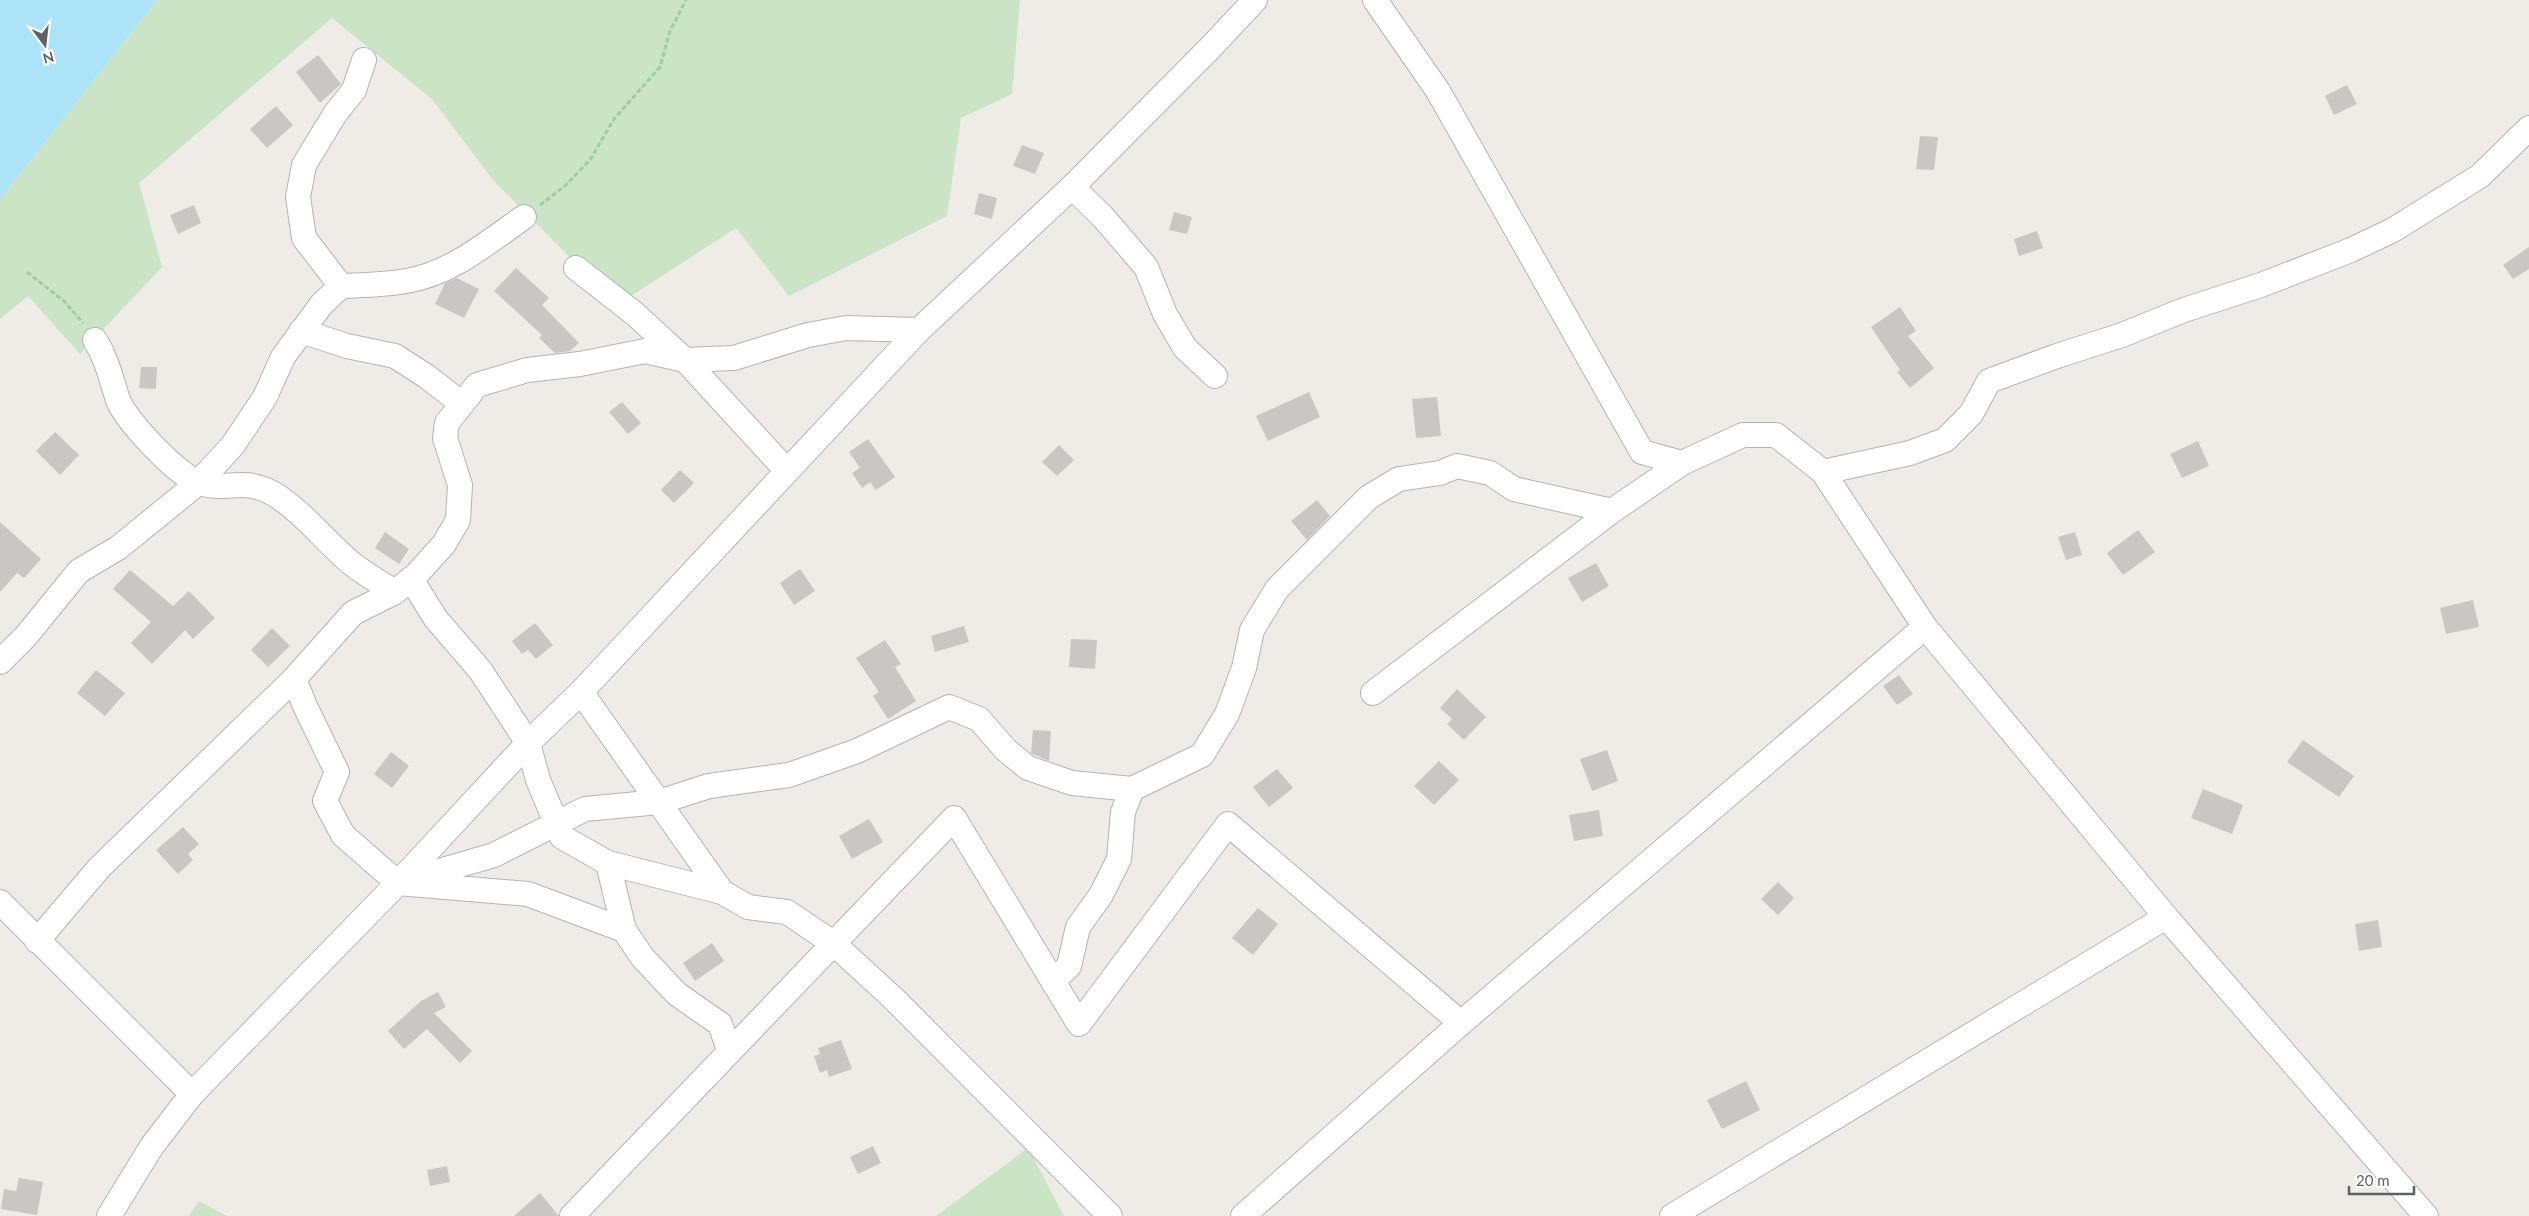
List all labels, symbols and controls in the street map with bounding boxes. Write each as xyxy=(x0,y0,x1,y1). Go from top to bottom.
north arrow xyxy=(20,20,70,70)
text: N xyxy=(41,48,56,68)
scale bar xyxy=(2349,1164,2414,1196)
text: 20 m xyxy=(2356,1171,2390,1189)

